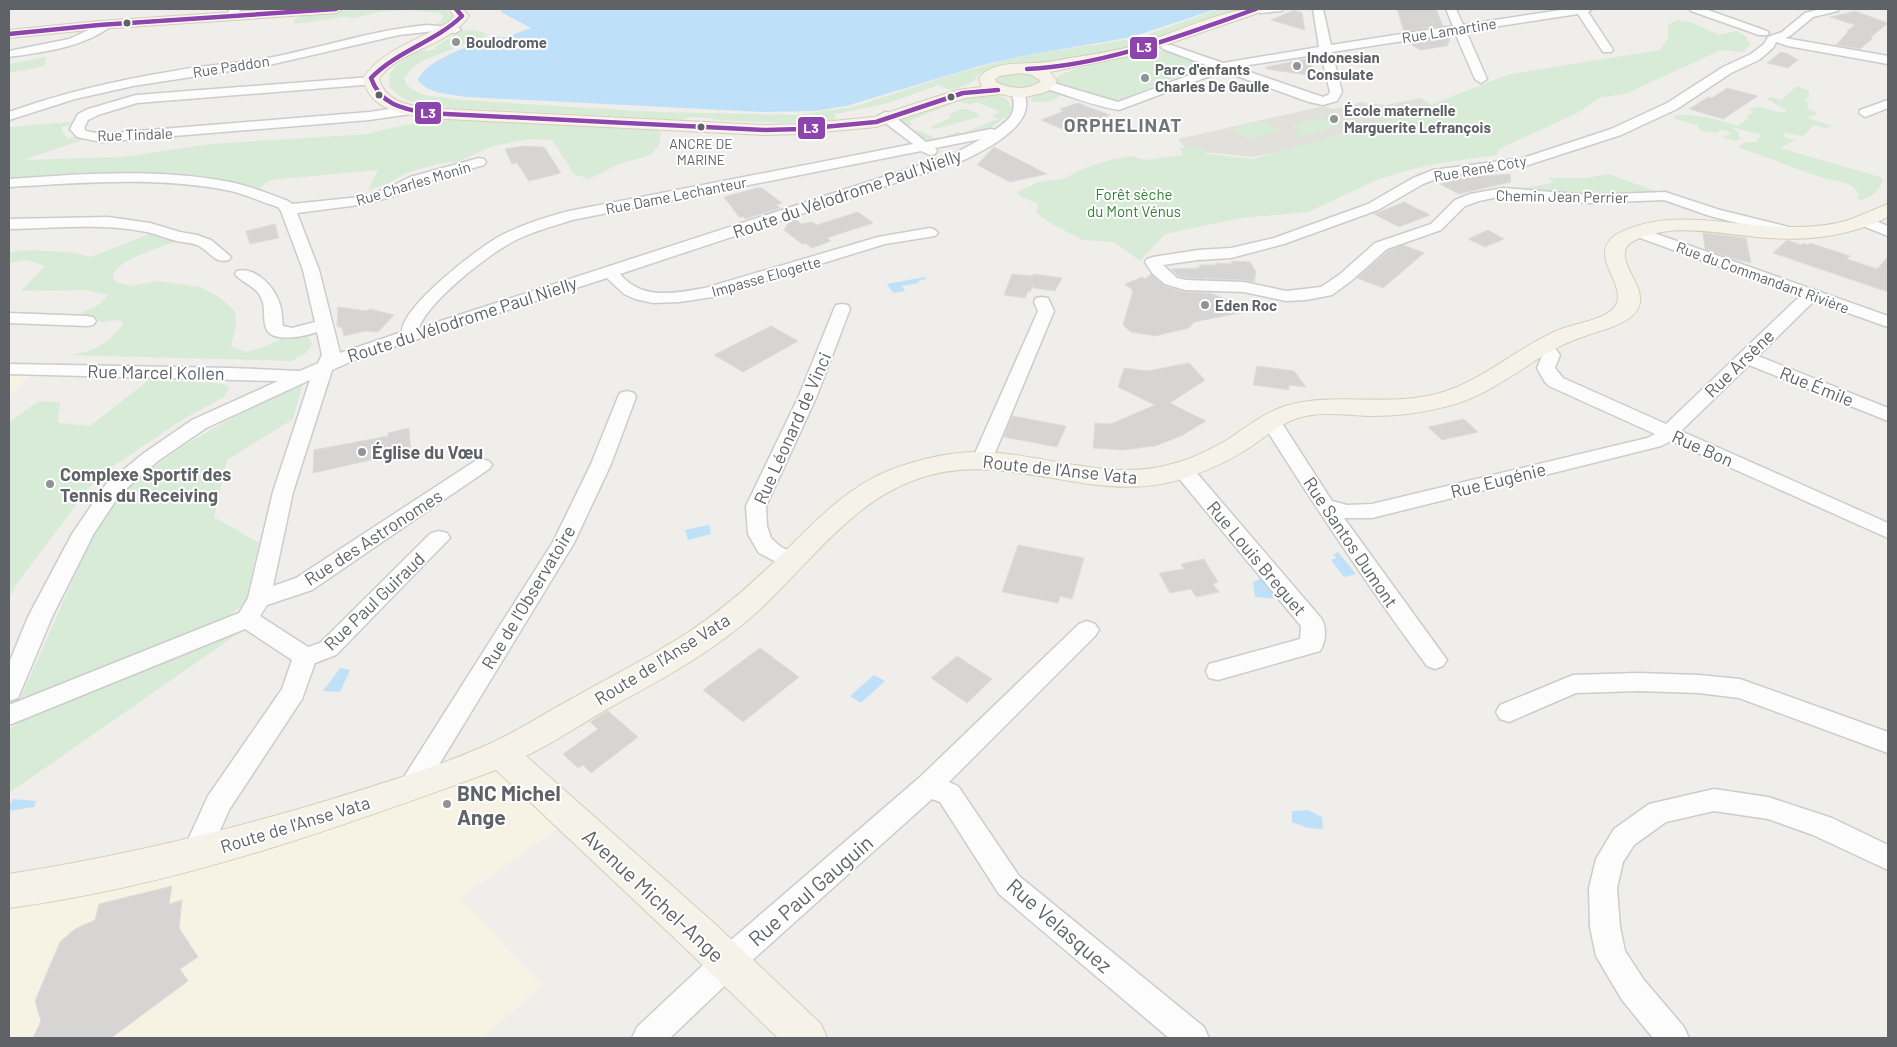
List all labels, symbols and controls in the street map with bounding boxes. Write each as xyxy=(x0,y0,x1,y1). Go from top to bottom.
street label: Rue Lamartine xyxy=(1400,14,1498,46)
unlabelled marker xyxy=(122,18,132,28)
place label: Boulodrome xyxy=(466,33,547,51)
marker: Boulodrome xyxy=(450,36,462,48)
line badge: L3 xyxy=(1129,36,1158,60)
text: L3 xyxy=(1136,38,1152,55)
place label: Indonesian Consulate xyxy=(1307,48,1380,83)
street label: Rue Paddon xyxy=(191,51,271,81)
place label: Parc d'enfants Charles De Gaulle xyxy=(1155,60,1269,95)
marker: Indonesian Consulate xyxy=(1291,60,1303,72)
marker: Parc d'enfants Charles De Gaulle xyxy=(1139,72,1151,84)
unlabelled marker xyxy=(374,90,384,100)
unlabelled marker xyxy=(946,92,956,102)
line badge: L3 xyxy=(414,101,442,125)
place label: École maternelle Marguerite Lefrançois xyxy=(1344,101,1491,136)
text: L3 xyxy=(420,104,436,121)
district label: ORPHELINAT xyxy=(1064,113,1182,136)
marker: École maternelle Marguerite Lefrançois xyxy=(1328,113,1340,125)
line badge: L3 xyxy=(797,116,826,140)
text: L3 xyxy=(803,119,819,136)
marker: ANCRE DE MARINE xyxy=(696,122,706,132)
street label: Rue Tindale xyxy=(97,124,173,144)
place label: ANCRE DE MARINE xyxy=(669,135,733,168)
street label: Route du Vélodrome Paul Nielly xyxy=(730,143,964,243)
street label: Rue René Coty xyxy=(1432,151,1528,185)
street label: Rue Charles Monin xyxy=(353,157,473,209)
street label: Rue Dame Lechanteur xyxy=(604,172,749,218)
park label: Forêt sèche du Mont Vénus xyxy=(1087,185,1181,220)
street label: Chemin Jean Perrier xyxy=(1496,186,1629,206)
street label: Rue du Commandant Rivière xyxy=(1674,237,1852,317)
street label: Impasse Elogette xyxy=(709,252,823,300)
street label: Route du Vélodrome Paul Nielly xyxy=(344,271,580,367)
place label: Eden Roc xyxy=(1215,296,1277,314)
marker: Eden Roc xyxy=(1199,299,1211,311)
street label: Rue Arsène xyxy=(1699,324,1779,402)
street label: Rue Léonard de Vinci xyxy=(749,349,835,507)
street label: Rue Marcel Kollen xyxy=(87,360,225,384)
street label: Rue Émile xyxy=(1777,361,1857,411)
street label: Rue Bon xyxy=(1669,425,1737,471)
place label: Église du Vœu xyxy=(372,441,483,463)
marker: Église du Vœu xyxy=(356,446,368,458)
street label: Route de l'Anse Vata xyxy=(982,450,1138,488)
street label: Rue Eugénie xyxy=(1448,458,1548,502)
place label: Complexe Sportif des Tennis du Receiving xyxy=(60,463,231,506)
street label: Rue Santos Dumont xyxy=(1299,472,1403,612)
marker: Complexe Sportif des Tennis du Receiving xyxy=(44,478,56,490)
street label: Rue des Astronomes xyxy=(300,484,446,590)
street label: Rue Louis Breguet xyxy=(1203,496,1311,620)
street label: Rue de l'Observatoire xyxy=(476,521,580,673)
street label: Rue Paul Guiraud xyxy=(319,547,429,655)
street label: Route de l'Anse Vata xyxy=(590,608,734,710)
place label: BNC Michel Ange xyxy=(457,780,561,829)
street label: Route de l'Anse Vata xyxy=(217,791,373,857)
marker: BNC Michel Ange xyxy=(441,798,453,810)
street label: Avenue Michel-Ange xyxy=(578,823,730,967)
street label: Rue Paul Gauguin xyxy=(743,829,877,951)
street label: Rue Velasquez xyxy=(1002,873,1118,977)

